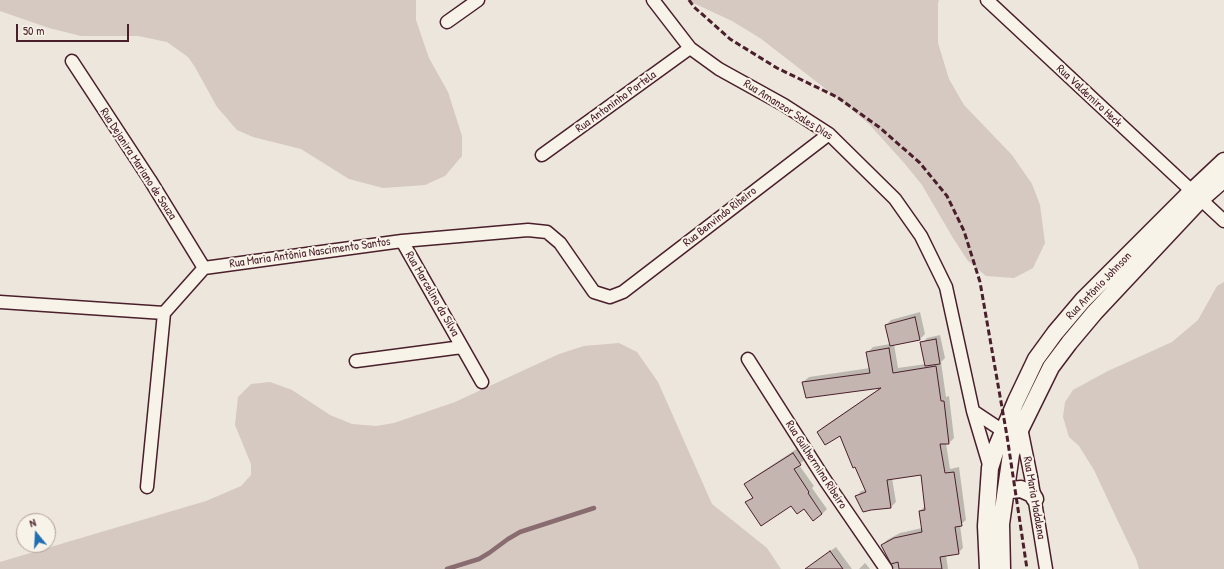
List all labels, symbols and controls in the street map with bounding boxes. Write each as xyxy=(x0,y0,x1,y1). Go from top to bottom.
scale bar xyxy=(18,16,131,42)
text: 50 m xyxy=(23,22,44,39)
street label: Rua Valdemiro Heck xyxy=(1053,62,1125,130)
street label: Rua Antoninho Portela xyxy=(573,68,659,136)
street label: Rua Amanzor Sales Dias xyxy=(741,77,835,143)
street label: Rua Dejanira Mariano de Souza xyxy=(97,106,179,222)
street label: Rua Benvindo Ribeiro xyxy=(680,184,760,250)
street label: Rua Maria Antônia Nascimento Santos xyxy=(229,235,391,271)
street label: Rua Marcelino da Silva xyxy=(402,249,462,339)
street label: Rua Antônio Johnson xyxy=(1063,249,1135,323)
street label: Rua Guilhermina Ribeiro xyxy=(782,418,850,512)
street label: Rua Maria Madalena xyxy=(1020,456,1048,540)
north arrow xyxy=(16,513,56,553)
text: N xyxy=(28,515,38,530)

